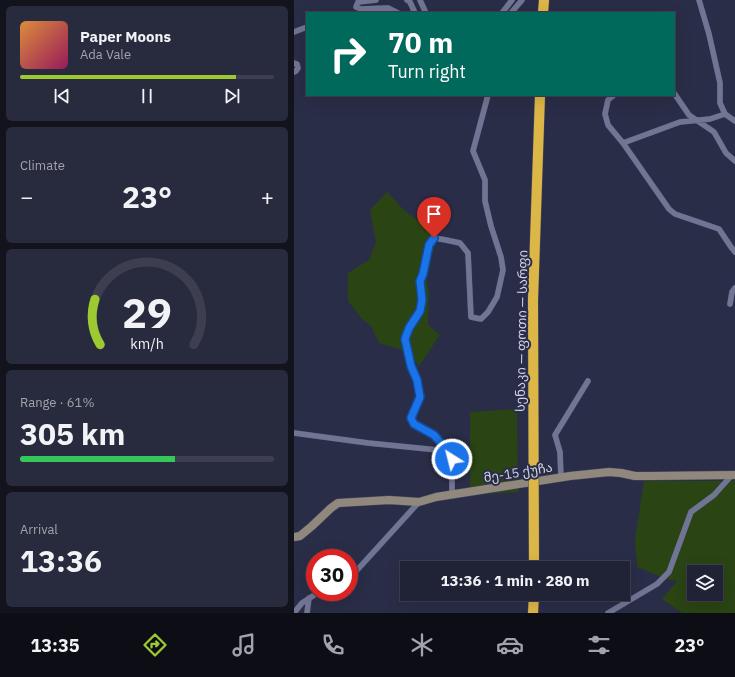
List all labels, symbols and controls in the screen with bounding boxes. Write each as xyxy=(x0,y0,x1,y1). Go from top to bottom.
text: 70 m xyxy=(388,24,453,61)
text: Paper Moons xyxy=(80,27,171,46)
icon: right xyxy=(322,28,374,80)
text: Ada Vale xyxy=(80,46,131,63)
text: Turn right xyxy=(388,60,466,83)
icon: previous xyxy=(51,85,73,107)
icon: pause xyxy=(136,85,158,107)
icon: next xyxy=(221,85,243,107)
text: Climate xyxy=(20,157,65,174)
text: 23° xyxy=(122,177,172,216)
text: − xyxy=(20,182,33,211)
text: + xyxy=(261,182,274,211)
pin xyxy=(417,197,451,238)
icon: arrive xyxy=(423,203,445,225)
street label: სენაკი — ფოთი — სარფი xyxy=(512,250,531,412)
text: 29 xyxy=(122,284,172,338)
text: km/h xyxy=(130,333,164,352)
text: Range · 61% xyxy=(20,394,94,411)
text: 305 km xyxy=(20,414,125,453)
position arrow xyxy=(431,438,473,480)
street label: მე-15 ქუჩა xyxy=(482,459,554,486)
text: Arrival xyxy=(20,521,58,538)
text: 13:36 xyxy=(20,541,102,580)
speed limit sign: 30 xyxy=(306,549,358,601)
map controls xyxy=(687,565,723,601)
button: layers xyxy=(687,565,723,601)
text: 13:36 · 1 min · 280 m xyxy=(441,571,589,590)
icon: directions xyxy=(141,631,169,659)
icon: music xyxy=(230,631,258,659)
icon: phone xyxy=(319,631,347,659)
icon: climate xyxy=(408,631,436,659)
icon: car xyxy=(496,631,524,659)
icon: filters xyxy=(585,631,613,659)
text: 13:35 xyxy=(30,634,80,657)
text: 23° xyxy=(674,634,704,657)

